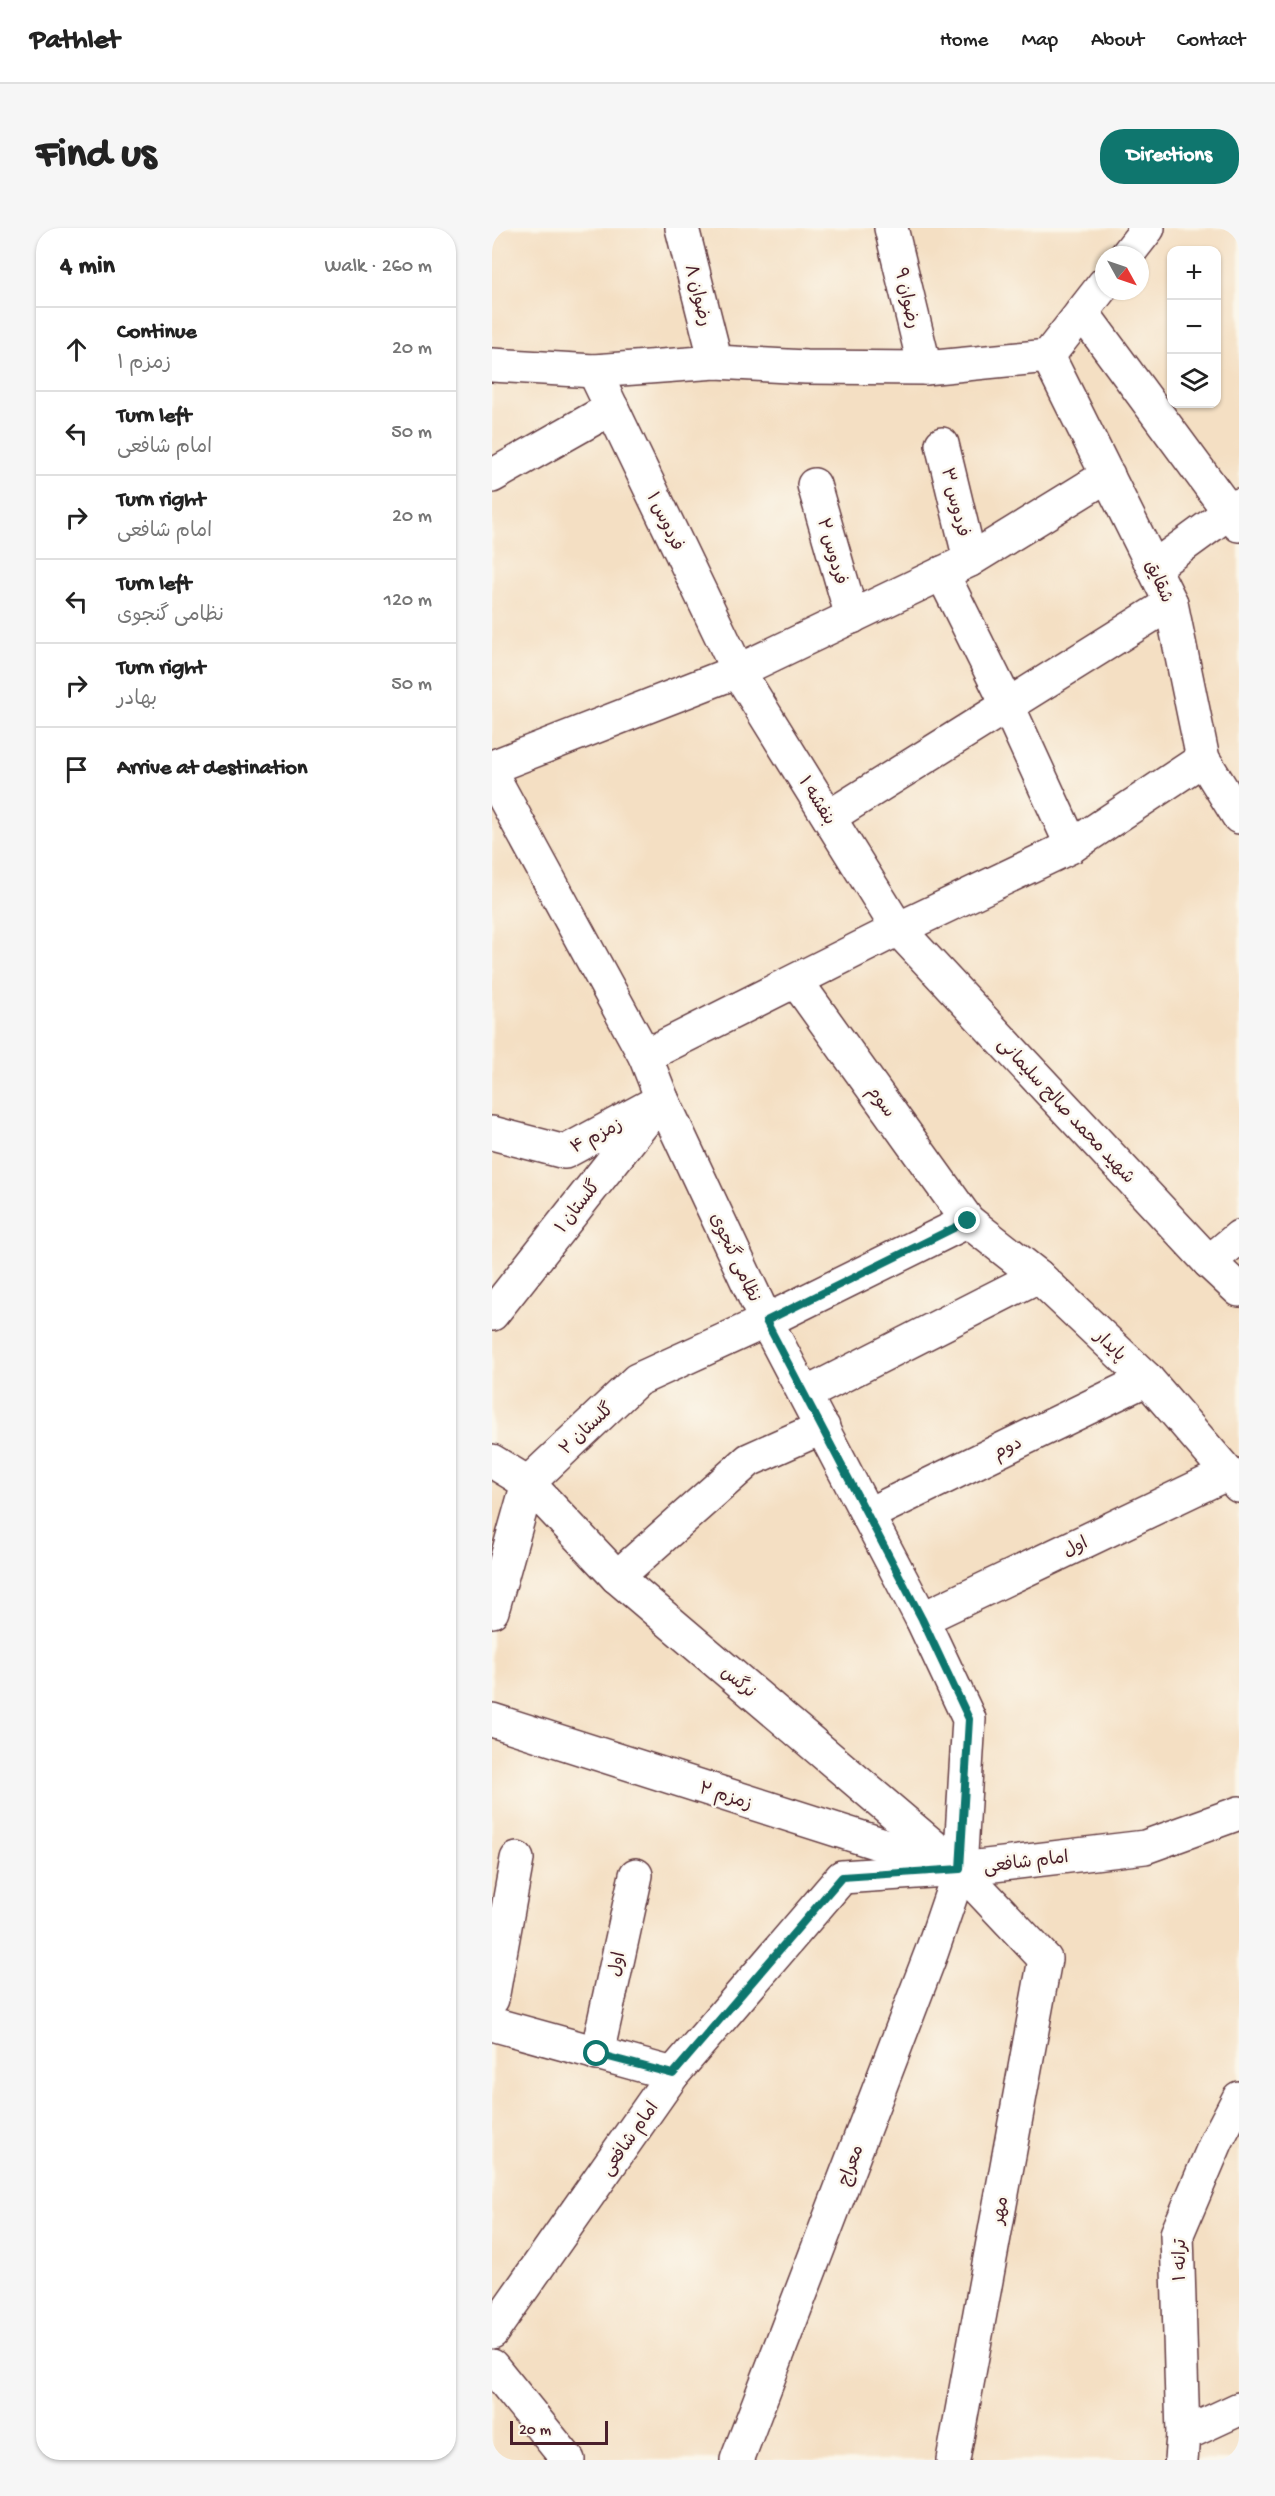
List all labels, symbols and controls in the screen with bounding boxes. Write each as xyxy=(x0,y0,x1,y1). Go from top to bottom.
text: Pathlet xyxy=(30,25,120,58)
text: Home xyxy=(940,29,988,54)
text: Map xyxy=(1021,29,1058,54)
text: About xyxy=(1091,29,1144,54)
text: Contact xyxy=(1177,29,1245,54)
button: Directions xyxy=(1100,129,1239,184)
text: Find us xyxy=(36,132,156,181)
north arrow xyxy=(1095,246,1149,300)
map controls xyxy=(1167,246,1221,408)
button: + xyxy=(1167,246,1221,300)
text: 4 min xyxy=(60,252,115,283)
text: Walk · 260 m xyxy=(325,256,432,279)
street label: رضوان ۸ xyxy=(679,262,714,329)
street label: رضوان ۹ xyxy=(888,266,923,331)
button: − xyxy=(1167,300,1221,354)
text: Continue xyxy=(117,320,197,346)
icon: ahead xyxy=(60,333,93,366)
text: 20 m xyxy=(392,338,432,361)
text: زمزم ۱ xyxy=(117,353,171,376)
button: layers xyxy=(1167,354,1221,408)
text: Turn left xyxy=(117,404,191,430)
icon: left xyxy=(60,417,93,450)
text: 50 m xyxy=(391,422,432,445)
text: امام شافعی xyxy=(117,437,212,460)
street label: فردوس ۳ xyxy=(935,466,972,539)
text: Turn right xyxy=(117,488,205,514)
street label: فردوس ۱ xyxy=(641,489,687,555)
icon: right xyxy=(60,501,93,534)
text: 20 m xyxy=(392,506,432,529)
street label: فردوس ۲ xyxy=(811,516,850,587)
text: امام شافعی xyxy=(117,521,212,544)
street label: شقایق xyxy=(1139,557,1176,607)
text: Turn left xyxy=(117,572,191,598)
icon: left xyxy=(60,585,93,618)
text: 120 m xyxy=(384,590,432,613)
text: نظامی گنجوی xyxy=(117,605,224,628)
text: Turn right xyxy=(117,656,205,682)
icon: right xyxy=(60,669,93,702)
text: 50 m xyxy=(391,674,432,697)
text: بهادر xyxy=(117,689,157,712)
icon: arrive xyxy=(60,753,93,786)
text: Arrive at destination xyxy=(117,756,307,782)
street label: بنفشه ۱ xyxy=(793,773,839,830)
street label: شهید محمد صالح سلیمانی xyxy=(992,1034,1138,1189)
street label: سوم xyxy=(861,1082,899,1123)
street label: زمزم ۴ xyxy=(568,1115,627,1160)
street label: گلستان ۱ xyxy=(550,1176,606,1238)
route end xyxy=(954,1207,980,1233)
street label: نظامی گنجوی xyxy=(704,1209,765,1306)
street label: پایدار xyxy=(1088,1325,1129,1367)
street label: گلستان ۲ xyxy=(555,1398,619,1460)
street label: دوم xyxy=(990,1433,1026,1466)
street label: اول xyxy=(1060,1533,1092,1563)
street label: نرگس xyxy=(716,1661,760,1703)
street label: زمزم ۲ xyxy=(696,1779,754,1817)
street label: امام شافعی xyxy=(983,1848,1070,1880)
street label: اول xyxy=(606,1950,631,1979)
route start xyxy=(583,2040,609,2066)
street label: امام شافعی xyxy=(598,2098,665,2181)
street label: معراج xyxy=(835,2142,870,2189)
street label: مهر xyxy=(988,2195,1014,2228)
street label: ترانه ۱ xyxy=(1171,2238,1192,2281)
scale bar xyxy=(510,2418,608,2446)
text: 20 m xyxy=(519,2422,551,2441)

